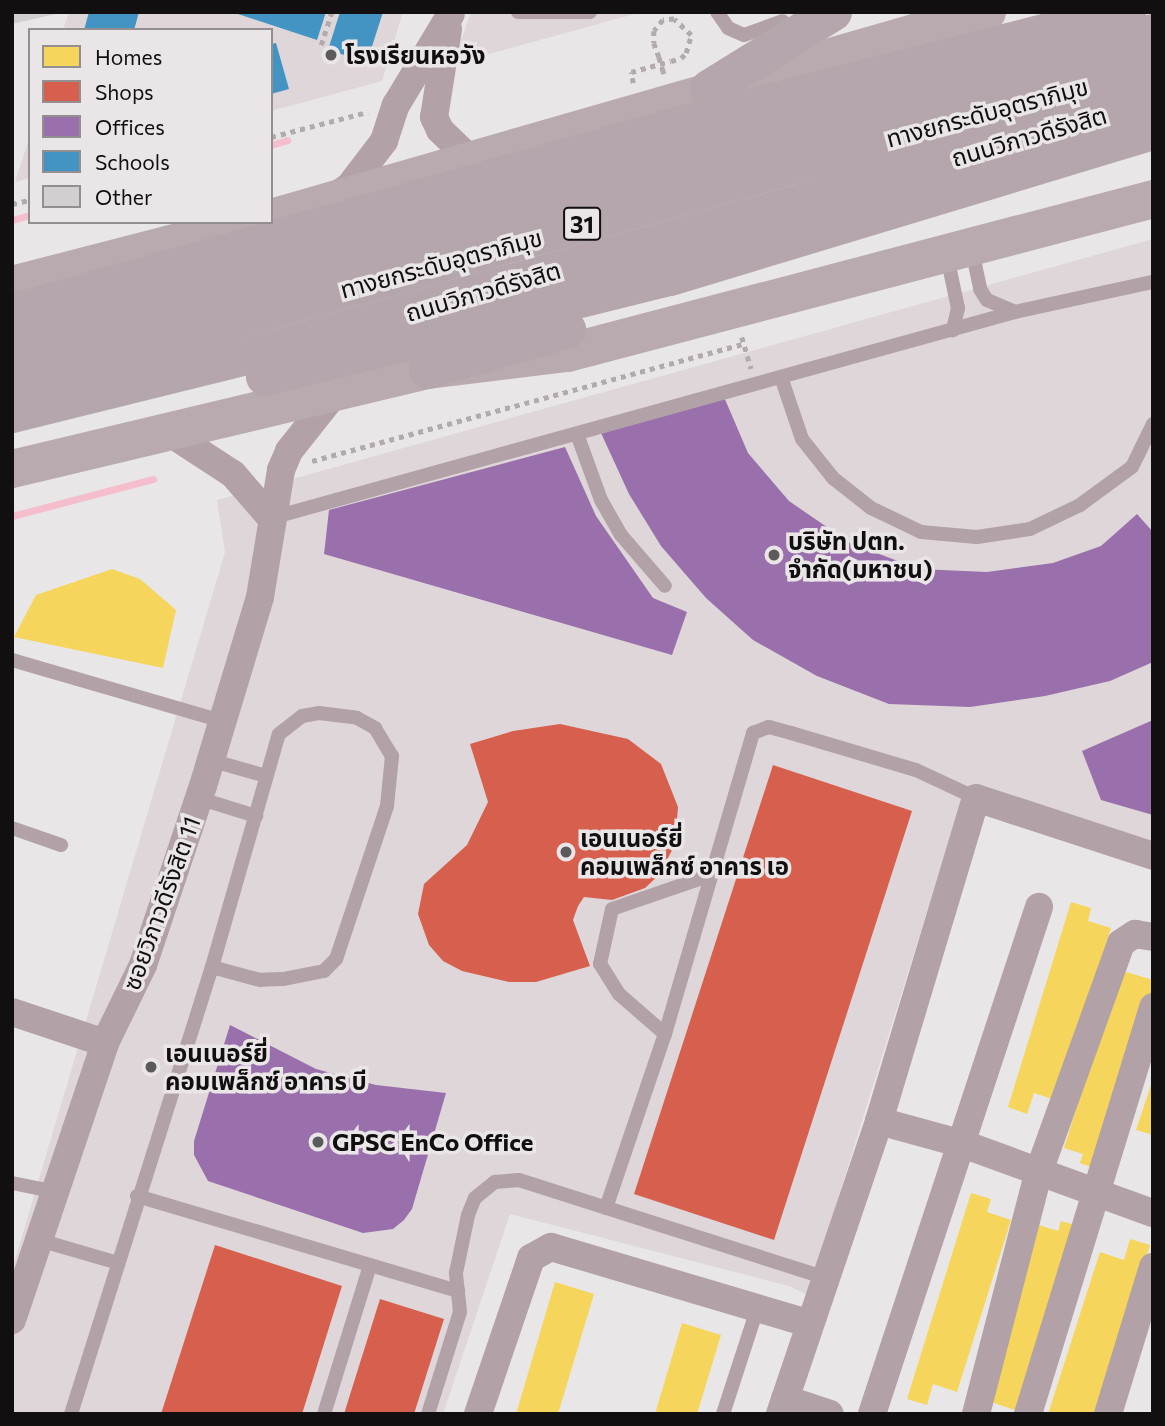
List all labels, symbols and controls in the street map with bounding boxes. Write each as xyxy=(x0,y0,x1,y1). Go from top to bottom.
legend xyxy=(28,28,273,224)
place label: โรงเรียนหอวัง xyxy=(345,41,486,69)
text: Homes xyxy=(95,44,162,69)
marker: โรงเรียนหอวัง xyxy=(323,47,339,63)
street label: ทางยกระดับอุตราภิมุข xyxy=(883,71,1091,153)
text: Shops xyxy=(95,79,154,104)
street label: ถนนวิภาวดีรังสิต xyxy=(948,100,1110,172)
text: Offices xyxy=(95,114,165,139)
text: Schools xyxy=(95,149,170,174)
text: Other xyxy=(95,184,152,209)
road number: 31 xyxy=(563,204,601,244)
street label: ทางยกระดับอุตราภิมุข xyxy=(337,222,545,304)
street label: ถนนวิภาวดีรังสิต xyxy=(402,255,564,327)
place label: บริษัท ปตท. จำกัด(มหาชน) xyxy=(788,527,933,583)
marker: บริษัท ปตท. จำกัด(มหาชน) xyxy=(766,547,782,563)
street label: ซอยวิภาวดีรังสิต 11 xyxy=(116,812,206,994)
place label: เอนเนอร์ยี่ คอมเพล็กซ์ อาคาร เอ xyxy=(580,824,789,880)
marker: เอนเนอร์ยี่ คอมเพล็กซ์ อาคาร เอ xyxy=(558,844,574,860)
place label: เอนเนอร์ยี่ คอมเพล็กซ์ อาคาร บี xyxy=(165,1039,367,1095)
marker: เอนเนอร์ยี่ คอมเพล็กซ์ อาคาร บี xyxy=(143,1059,159,1075)
place label: GPSC EnCo Office xyxy=(332,1128,534,1156)
marker: GPSC EnCo Office xyxy=(310,1134,326,1150)

